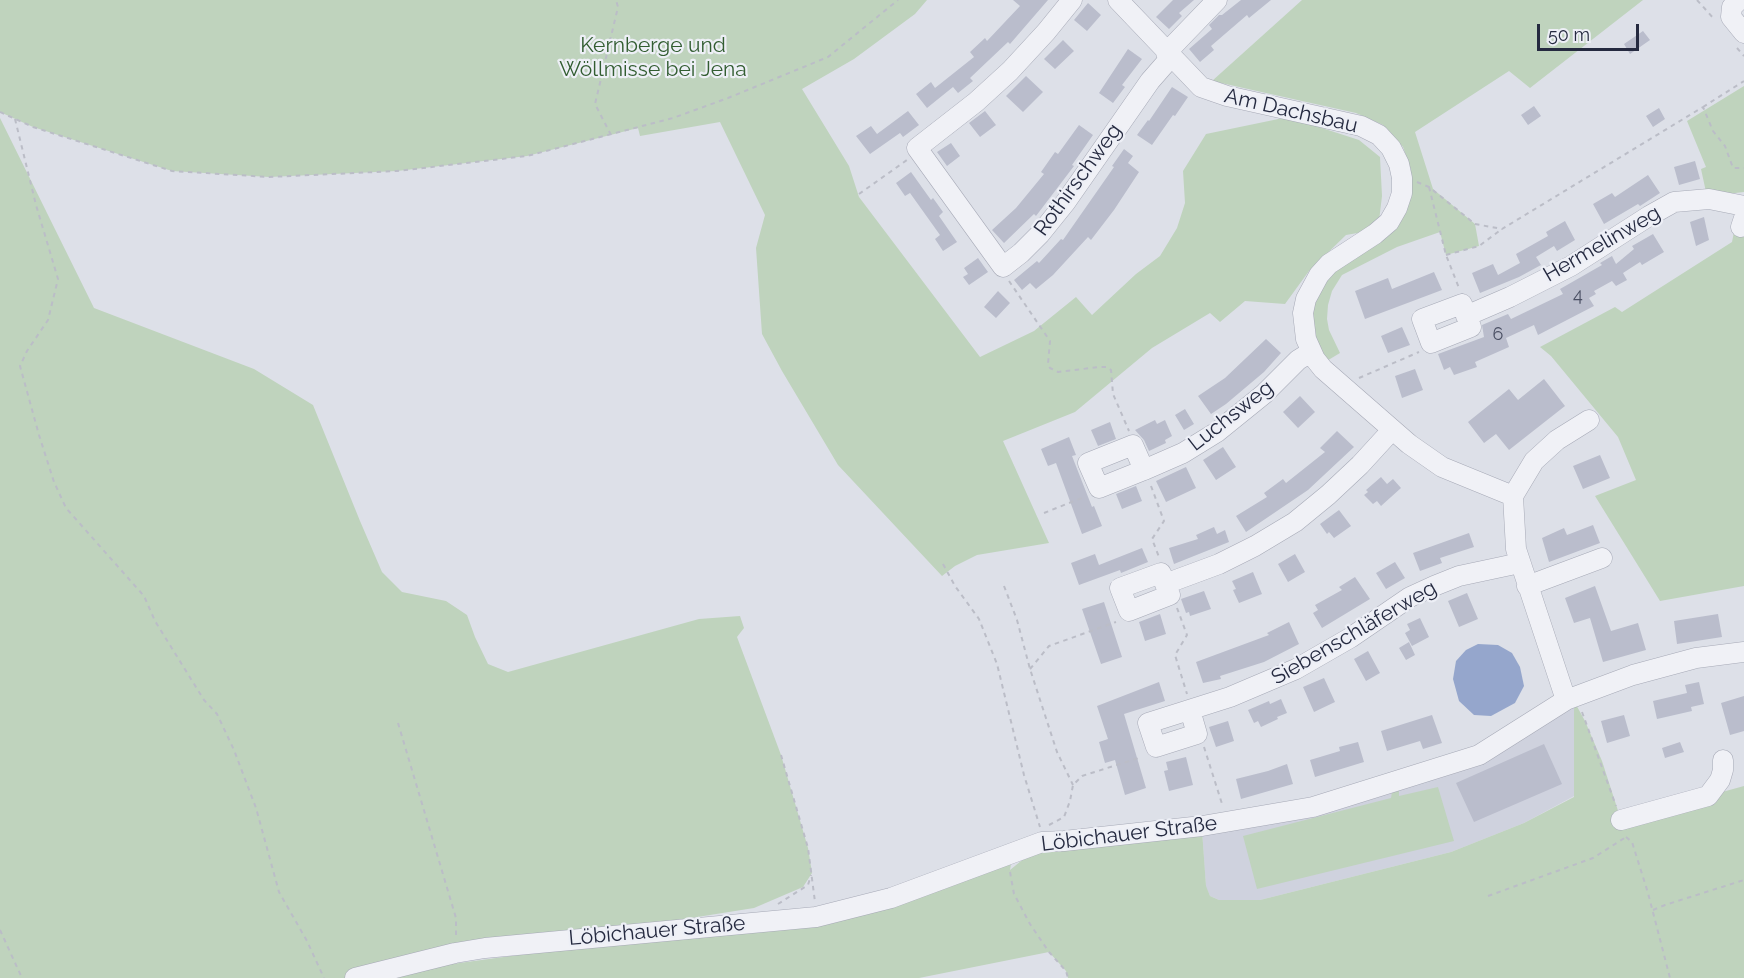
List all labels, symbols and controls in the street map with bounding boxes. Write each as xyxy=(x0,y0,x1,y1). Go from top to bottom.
scale bar xyxy=(1540,12,1642,50)
text: 50 m xyxy=(1548,24,1590,45)
park label: Kernberge und Wöllmisse bei Jena xyxy=(559,33,747,83)
street label: Am Dachsbau xyxy=(1222,83,1360,139)
street label: Rothirschweg xyxy=(1029,119,1127,241)
street label: Hermelinweg xyxy=(1539,200,1665,288)
house number: 4 xyxy=(1573,285,1583,307)
house number: 6 xyxy=(1493,324,1503,346)
street label: Luchsweg xyxy=(1184,375,1278,457)
street label: Siebenschläferweg xyxy=(1267,575,1441,691)
street label: Löbichauer Straße xyxy=(1040,811,1218,857)
street label: Löbichauer Straße xyxy=(568,911,746,951)

